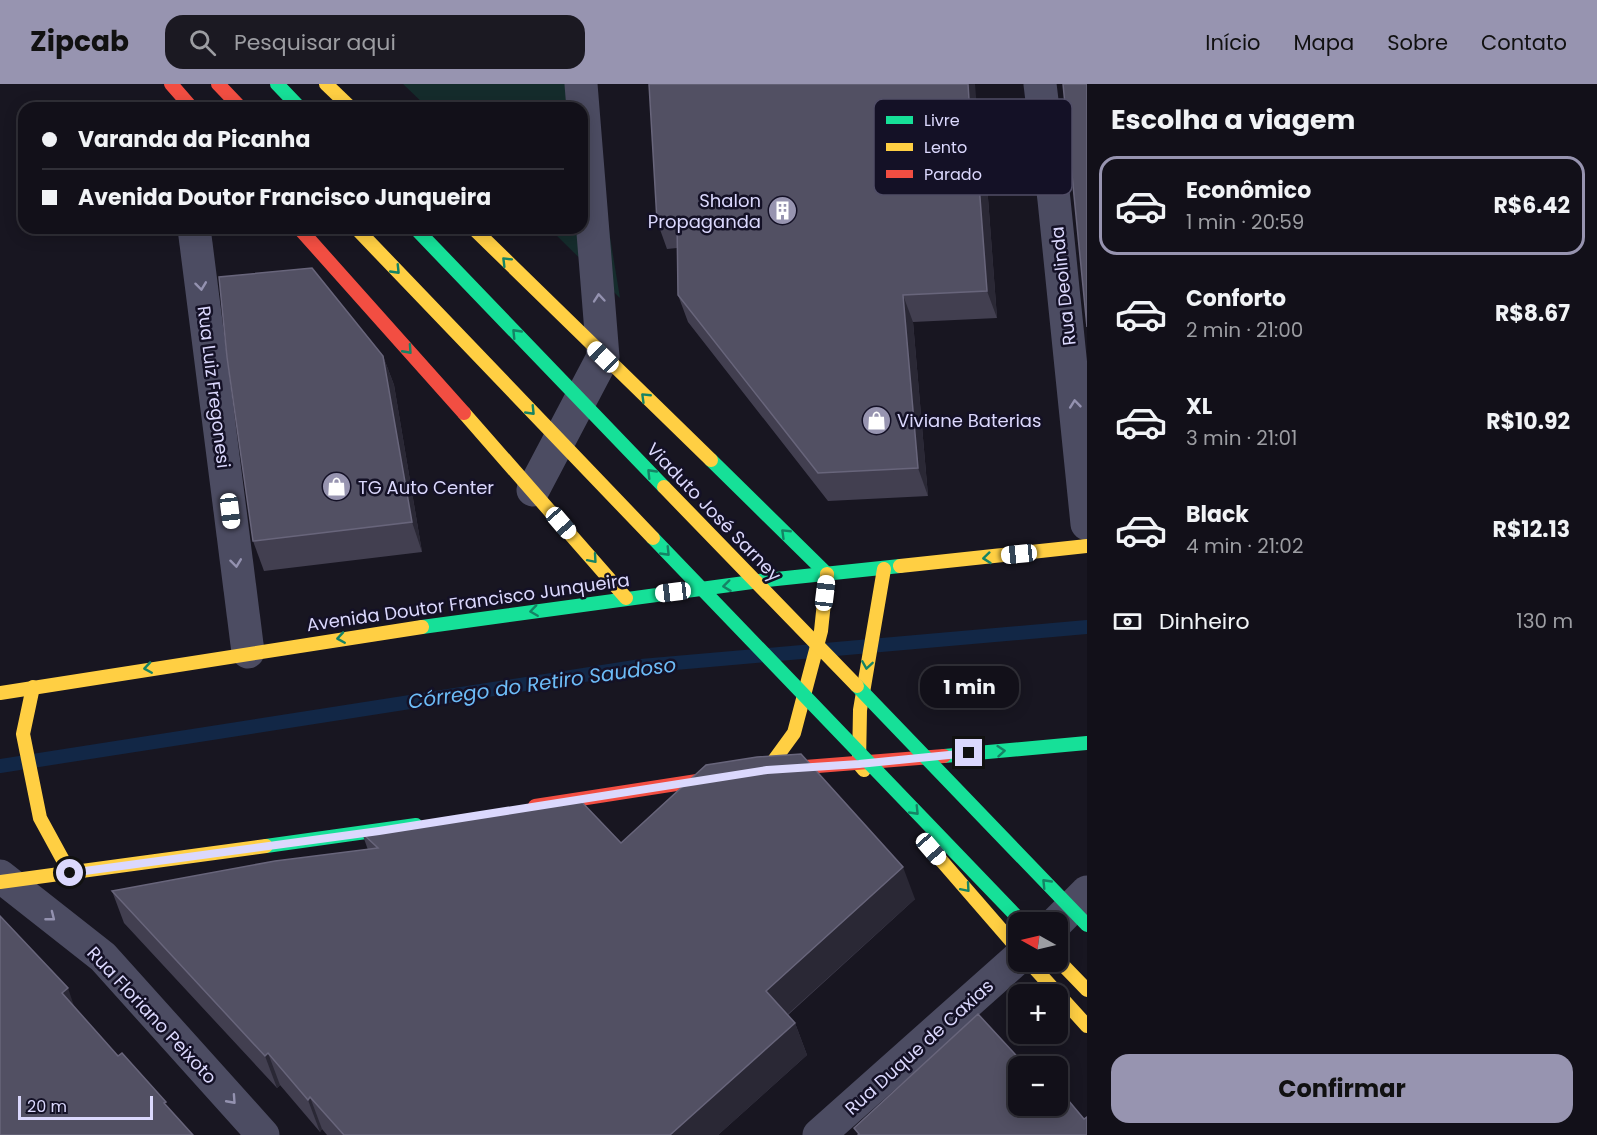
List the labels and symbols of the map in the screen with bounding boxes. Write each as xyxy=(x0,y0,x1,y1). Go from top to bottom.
legend xyxy=(874,99,1072,195)
text: Livre xyxy=(924,109,960,132)
text: Lento xyxy=(924,136,967,159)
text: Parado xyxy=(924,163,982,186)
place label: Shalon Propaganda xyxy=(648,188,761,234)
building icon: Shalon Propaganda xyxy=(766,194,798,226)
street label: Rua Deolinda xyxy=(1044,225,1082,347)
one-way arrow xyxy=(503,257,513,268)
one-way arrow xyxy=(389,264,400,274)
one-way arrow xyxy=(194,281,207,291)
one-way arrow xyxy=(592,294,605,303)
street label: Rua Luiz Fregonesi xyxy=(192,304,236,470)
one-way arrow xyxy=(512,329,523,339)
car xyxy=(584,338,622,376)
one-way arrow xyxy=(401,343,412,354)
one-way arrow xyxy=(642,394,653,405)
one-way arrow xyxy=(1069,399,1082,408)
one-way arrow xyxy=(524,404,535,415)
shop icon: Viviane Baterias xyxy=(860,404,892,436)
place label: Viviane Baterias xyxy=(897,408,1041,433)
street label: Viaduto José Sarney xyxy=(641,437,787,587)
one-way arrow xyxy=(648,470,659,481)
shop icon: TG Auto Center xyxy=(321,471,353,503)
place label: TG Auto Center xyxy=(358,475,494,500)
car xyxy=(219,492,241,530)
car xyxy=(542,504,580,542)
one-way arrow xyxy=(782,530,793,541)
car xyxy=(1000,543,1038,565)
one-way arrow xyxy=(659,545,670,555)
one-way arrow xyxy=(983,551,992,563)
one-way arrow xyxy=(586,552,597,563)
one-way arrow xyxy=(230,558,242,567)
street label: Avenida Doutor Francisco Junqueira xyxy=(305,567,631,637)
car xyxy=(814,574,836,612)
one-way arrow xyxy=(723,579,732,591)
car xyxy=(654,581,692,603)
one-way arrow xyxy=(529,604,539,616)
one-way arrow xyxy=(336,631,346,643)
water label: Córrego do Retiro Saudoso xyxy=(406,650,678,716)
one-way arrow xyxy=(862,661,874,670)
one-way arrow xyxy=(144,662,153,674)
callout: 1 min xyxy=(920,666,1018,708)
route end xyxy=(955,739,982,766)
one-way arrow xyxy=(996,745,1005,758)
one-way arrow xyxy=(907,803,918,814)
car xyxy=(912,830,950,868)
route start xyxy=(56,859,83,886)
one-way arrow xyxy=(1043,879,1054,890)
one-way arrow xyxy=(958,881,969,892)
one-way arrow xyxy=(45,909,56,920)
north arrow xyxy=(1008,912,1068,972)
street label: Rua Floriano Peixoto xyxy=(82,941,222,1089)
street label: Rua Duque de Caxias xyxy=(839,973,999,1121)
scale bar xyxy=(18,1093,153,1120)
one-way arrow xyxy=(225,1094,236,1104)

